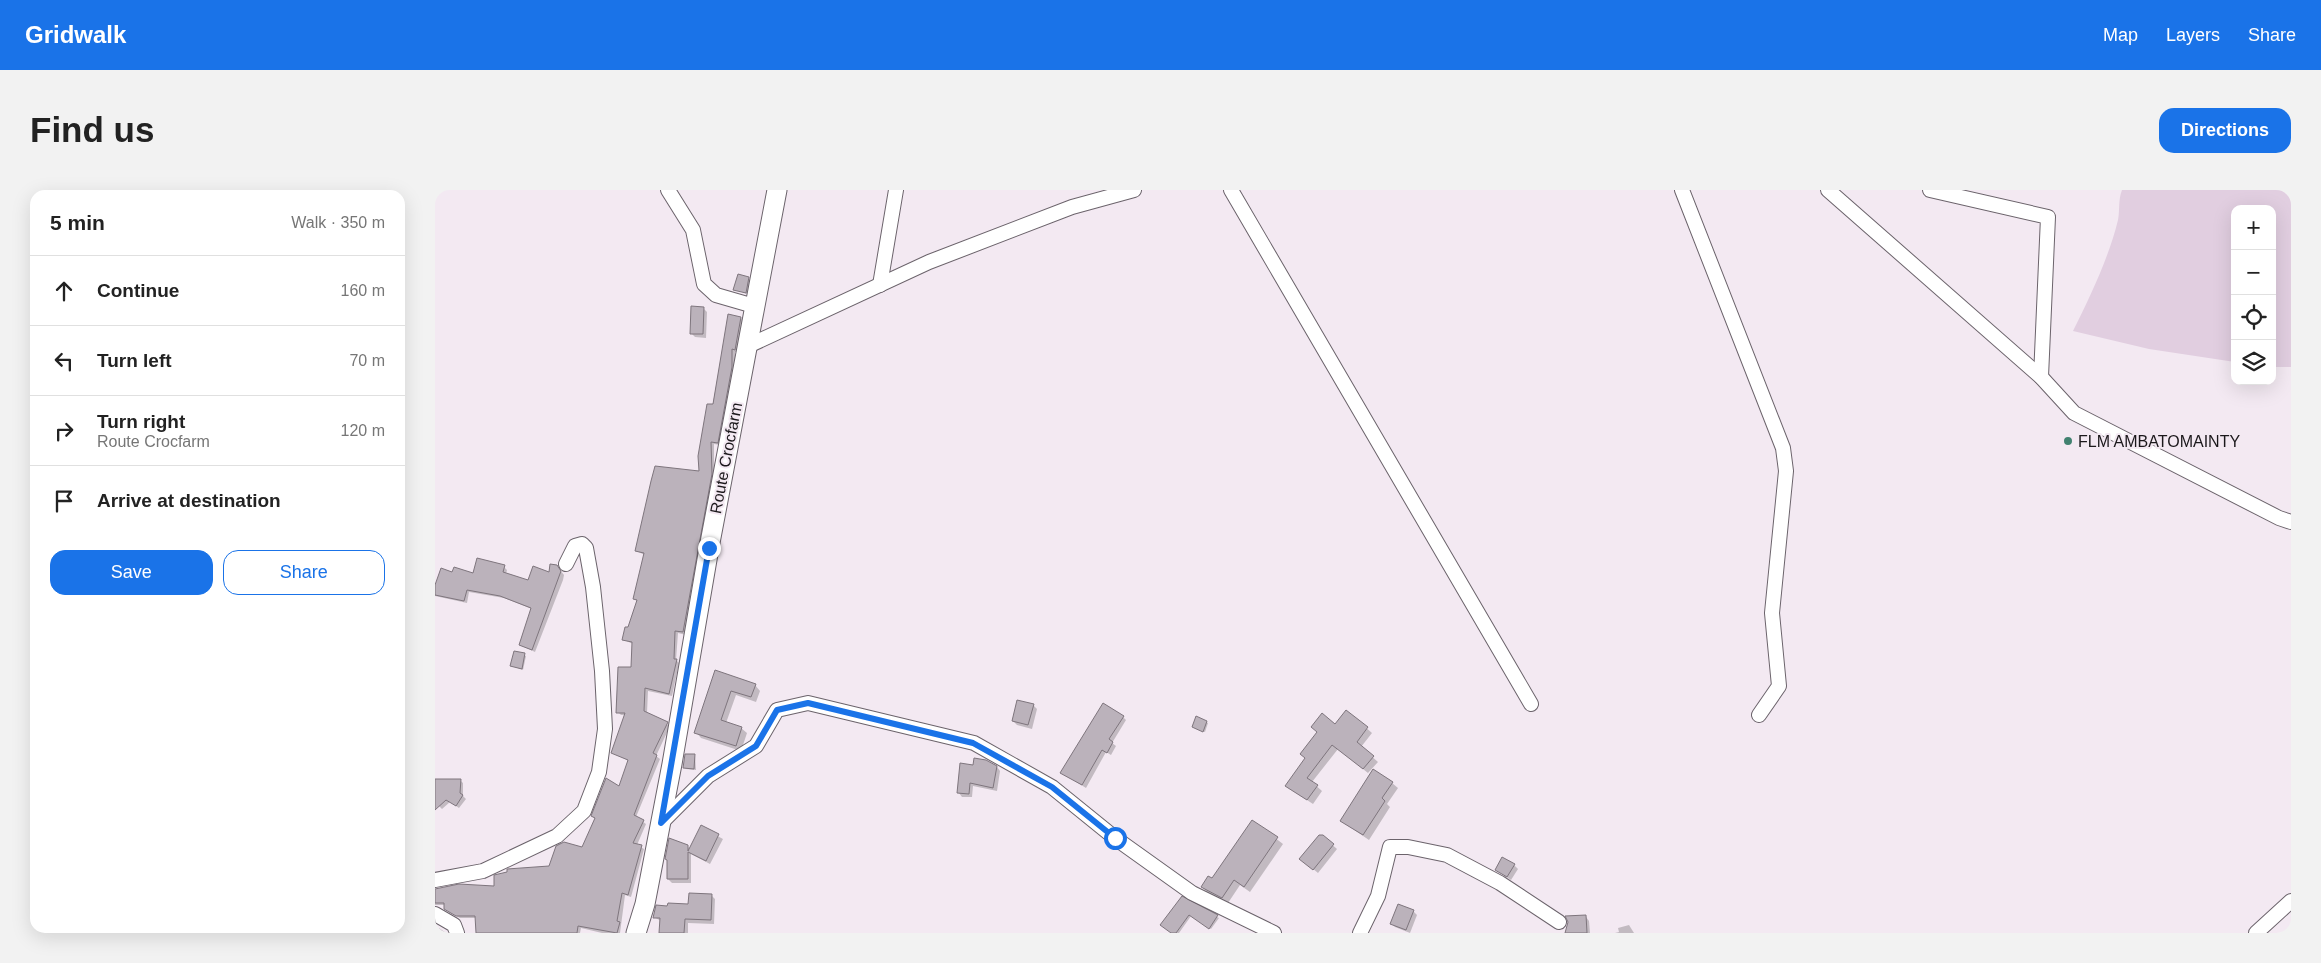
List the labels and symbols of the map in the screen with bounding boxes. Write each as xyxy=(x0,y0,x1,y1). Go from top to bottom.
street label: Route Crocfarm xyxy=(707,401,745,515)
place label: FLM AMBATOMAINTY xyxy=(2078,433,2240,450)
marker: FLM AMBATOMAINTY xyxy=(2062,435,2074,447)
route end xyxy=(698,537,721,560)
route start xyxy=(1104,827,1127,850)

